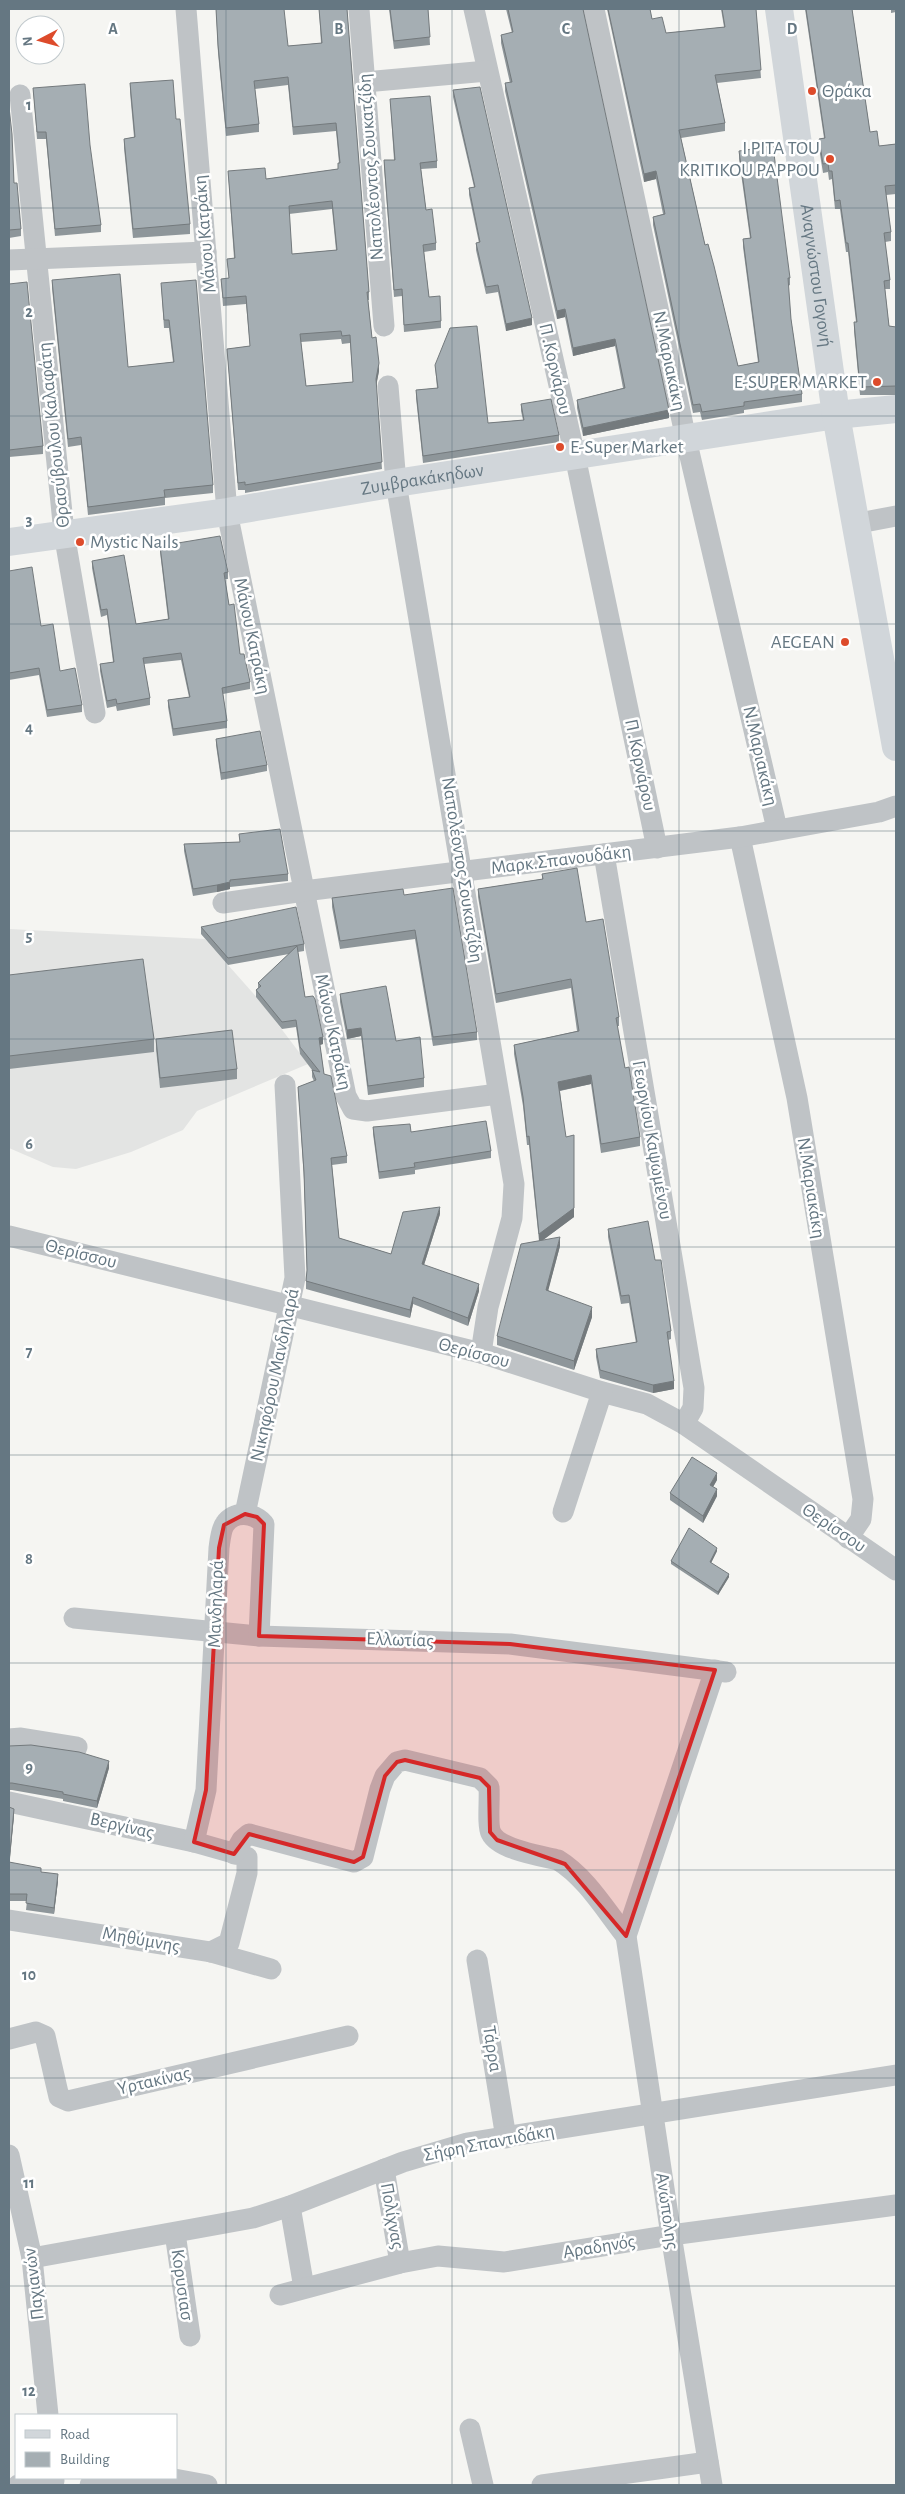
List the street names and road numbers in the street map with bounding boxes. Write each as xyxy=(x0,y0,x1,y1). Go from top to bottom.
street label: Ναπολέοντος Σουκατζίδη xyxy=(355,73,387,261)
street label: Μάνου Κατράκη xyxy=(190,174,220,294)
street label: Αναγνώστου Γογονή xyxy=(797,203,836,348)
street label: Ν.Μαριακάκη xyxy=(649,309,689,413)
street label: Π .Κορνάρου xyxy=(535,321,575,417)
street label: Θρασύβουλου Καλαφάτη xyxy=(35,341,73,529)
street label: Ζυμβρακάκηδων xyxy=(359,460,485,498)
street label: Μάνου Κατράκη xyxy=(230,576,274,696)
street label: Ν.Μαριακάκη xyxy=(739,704,781,808)
street label: Π .Κορνάρου xyxy=(621,717,659,813)
street label: Ναπολέοντος Σουκατζίδη xyxy=(438,776,486,964)
street label: Μαρκ.Σπανουδάκη xyxy=(490,842,632,878)
street label: Μάνου Κατράκη xyxy=(311,972,355,1092)
street label: Γεωργίου Καψωμένου xyxy=(629,1059,675,1221)
street label: Ν.Μαριακάκη xyxy=(794,1136,828,1240)
street label: Θερίσσου xyxy=(43,1236,119,1272)
street label: Νικηφόρου Μανδηλαρά xyxy=(247,1287,303,1463)
street label: Θερίσσου xyxy=(436,1334,512,1372)
street label: Θερίσσου xyxy=(798,1500,870,1556)
street label: Μανδηλαρά xyxy=(205,1559,227,1648)
street label: Ελλωτίας xyxy=(366,1629,434,1651)
street label: Βεργίνας xyxy=(88,1809,156,1843)
street label: Μηθύμνης xyxy=(101,1924,181,1956)
street label: Τάρρα xyxy=(479,2024,505,2074)
street label: Υρτακίνας xyxy=(116,2063,192,2099)
street label: Σήφη Σπαντιδάκη xyxy=(422,2121,556,2165)
street label: Ανώπολης xyxy=(652,2171,682,2251)
street label: Πολίχνας xyxy=(377,2181,407,2251)
street label: Αραδηνός xyxy=(562,2232,636,2262)
street label: Παχιανών xyxy=(20,2247,48,2321)
street label: Κορυσιασ xyxy=(168,2248,196,2322)

